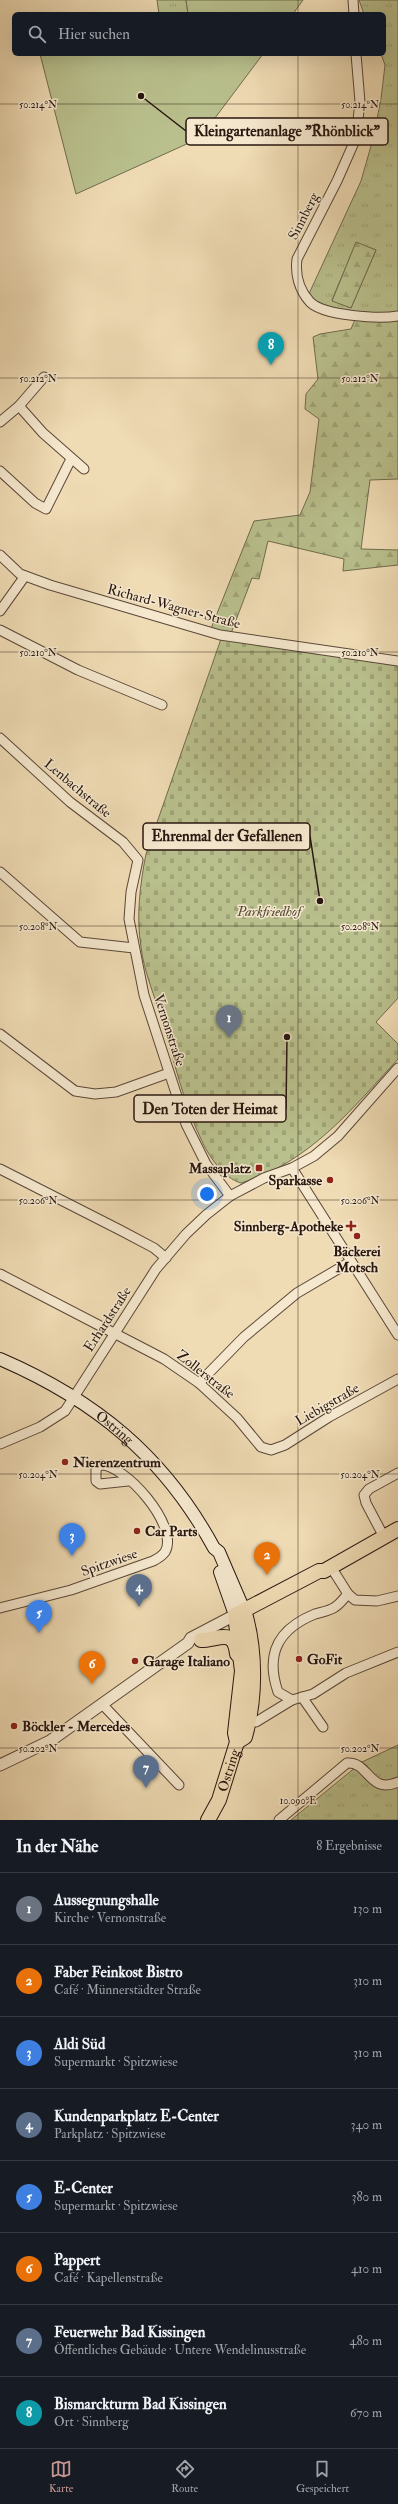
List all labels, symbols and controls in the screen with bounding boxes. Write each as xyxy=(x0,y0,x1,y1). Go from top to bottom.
search box xyxy=(12,12,386,56)
icon: search xyxy=(26,23,48,45)
text: Hier suchen xyxy=(58,25,130,44)
text: 50.214°N xyxy=(19,99,57,111)
text: 50.214°N xyxy=(341,99,379,111)
callout: Kleingartenanlage "Rhönblick" xyxy=(186,118,388,145)
text: Kleingartenanlage "Rhönblick" xyxy=(194,122,380,142)
street label: Sinnberg xyxy=(284,189,323,243)
pin: 8 xyxy=(258,332,284,365)
text: 50.212°N xyxy=(19,373,57,385)
text: 50.212°N xyxy=(341,373,379,385)
street label: Richard-Wagner-Straße xyxy=(106,581,242,632)
text: 50.210°N xyxy=(19,647,57,659)
text: 50.210°N xyxy=(341,647,379,659)
street label: Lenbachstraße xyxy=(41,755,115,821)
callout: Ehrenmal der Gefallenen xyxy=(143,823,310,850)
text: Ehrenmal der Gefallenen xyxy=(152,827,303,846)
park label: Parkfriedhof xyxy=(236,903,305,920)
text: 50.208°N xyxy=(19,921,57,933)
text: 50.208°N xyxy=(341,921,379,933)
street label: Vernonstraße xyxy=(150,992,189,1068)
pin: 1 xyxy=(216,1005,242,1038)
callout: Den Toten der Heimat xyxy=(134,1095,286,1122)
text: Den Toten der Heimat xyxy=(142,1100,278,1119)
place label: Massaplatz xyxy=(188,1160,251,1178)
marker: Massaplatz xyxy=(254,1163,264,1173)
place label: Sparkasse xyxy=(268,1172,322,1190)
marker: Sparkasse xyxy=(325,1175,335,1185)
your location xyxy=(197,1184,217,1204)
text: 50.206°N xyxy=(18,1195,58,1207)
text: 50.206°N xyxy=(340,1195,380,1207)
place label: Sinnberg-Apotheke xyxy=(234,1218,343,1236)
marker: Sinnberg-Apotheke xyxy=(346,1221,356,1231)
marker: Bäckerei Motsch xyxy=(352,1231,362,1241)
place label: Bäckerei Motsch xyxy=(333,1243,381,1276)
street label: Erhardstraße xyxy=(80,1283,135,1355)
street label: Zollerstraße xyxy=(173,1346,238,1402)
street label: Liebigstraße xyxy=(292,1379,362,1430)
street label: Ostring xyxy=(92,1407,138,1449)
place label: Nierenzentrum xyxy=(72,1454,161,1471)
marker: Nierenzentrum xyxy=(60,1457,70,1467)
text: 50.204°N xyxy=(18,1469,58,1481)
text: 50.204°N xyxy=(340,1469,380,1481)
pin: 3 xyxy=(59,1523,85,1556)
place label: Car Parts xyxy=(145,1523,197,1540)
marker: Car Parts xyxy=(132,1526,142,1536)
pin: 2 xyxy=(254,1542,280,1575)
street label: Spitzwiese xyxy=(79,1545,140,1581)
pin: 4 xyxy=(126,1574,152,1607)
pin: 5 xyxy=(26,1600,52,1633)
pin: 6 xyxy=(79,1651,105,1684)
place label: GoFit xyxy=(307,1651,343,1668)
place label: Garage Italiano xyxy=(143,1653,230,1671)
marker: GoFit xyxy=(294,1654,304,1664)
marker: Garage Italiano xyxy=(130,1656,140,1666)
place label: Böckler - Mercedes xyxy=(22,1718,130,1735)
marker: Böckler - Mercedes xyxy=(9,1721,19,1731)
text: 50.202°N xyxy=(18,1743,58,1755)
text: 50.202°N xyxy=(340,1743,380,1755)
street label: Ostring xyxy=(214,1746,244,1794)
pin: 7 xyxy=(133,1755,159,1788)
text: 10.090°E xyxy=(280,1795,316,1807)
text: In der Nähe xyxy=(16,1836,98,1857)
text: 8 Ergebnisse xyxy=(316,1838,382,1854)
text: Aussegnungshalle xyxy=(54,1891,159,1910)
text: 1 xyxy=(27,1901,31,1917)
text: 130 m xyxy=(353,1901,382,1917)
text: Kirche · Vernonstraße xyxy=(54,1910,166,1926)
text: Faber Feinkost Bistro xyxy=(54,1963,182,1982)
text: 2 xyxy=(26,1973,32,1989)
text: 310 m xyxy=(353,1973,382,1989)
text: Café · Münnerstädter Straße xyxy=(54,1982,201,1998)
text: Aldi Süd xyxy=(54,2035,105,2054)
text: 3 xyxy=(27,2045,32,2061)
text: 310 m xyxy=(353,2045,382,2061)
text: Supermarkt · Spitzwiese xyxy=(54,2054,178,2070)
text: Kundenparkplatz E-Center xyxy=(54,2107,219,2126)
text: 4 xyxy=(25,2117,33,2133)
text: 340 m xyxy=(351,2117,382,2133)
text: Parkplatz · Spitzwiese xyxy=(54,2126,166,2142)
text: E-Center xyxy=(54,2179,113,2198)
text: 5 xyxy=(26,2189,32,2205)
text: 380 m xyxy=(351,2189,382,2205)
text: Supermarkt · Spitzwiese xyxy=(54,2198,178,2214)
text: Pappert xyxy=(54,2251,100,2270)
text: 6 xyxy=(26,2261,32,2277)
text: 410 m xyxy=(351,2261,382,2277)
text: Café · Kapellenstraße xyxy=(54,2270,163,2286)
text: Feuerwehr Bad Kissingen xyxy=(54,2323,205,2342)
text: 7 xyxy=(26,2333,32,2349)
text: 480 m xyxy=(349,2333,382,2349)
text: Öffentliches Gebäude · Untere Wendelinusstraße xyxy=(54,2342,306,2358)
text: Bismarckturm Bad Kissingen xyxy=(54,2395,227,2414)
text: 8 xyxy=(26,2405,32,2421)
text: 670 m xyxy=(350,2405,382,2421)
text: Ort · Sinnberg xyxy=(54,2414,129,2430)
tab: Karte xyxy=(49,2458,73,2495)
tab: Route xyxy=(171,2458,198,2495)
tab: Gespeichert xyxy=(296,2458,349,2495)

